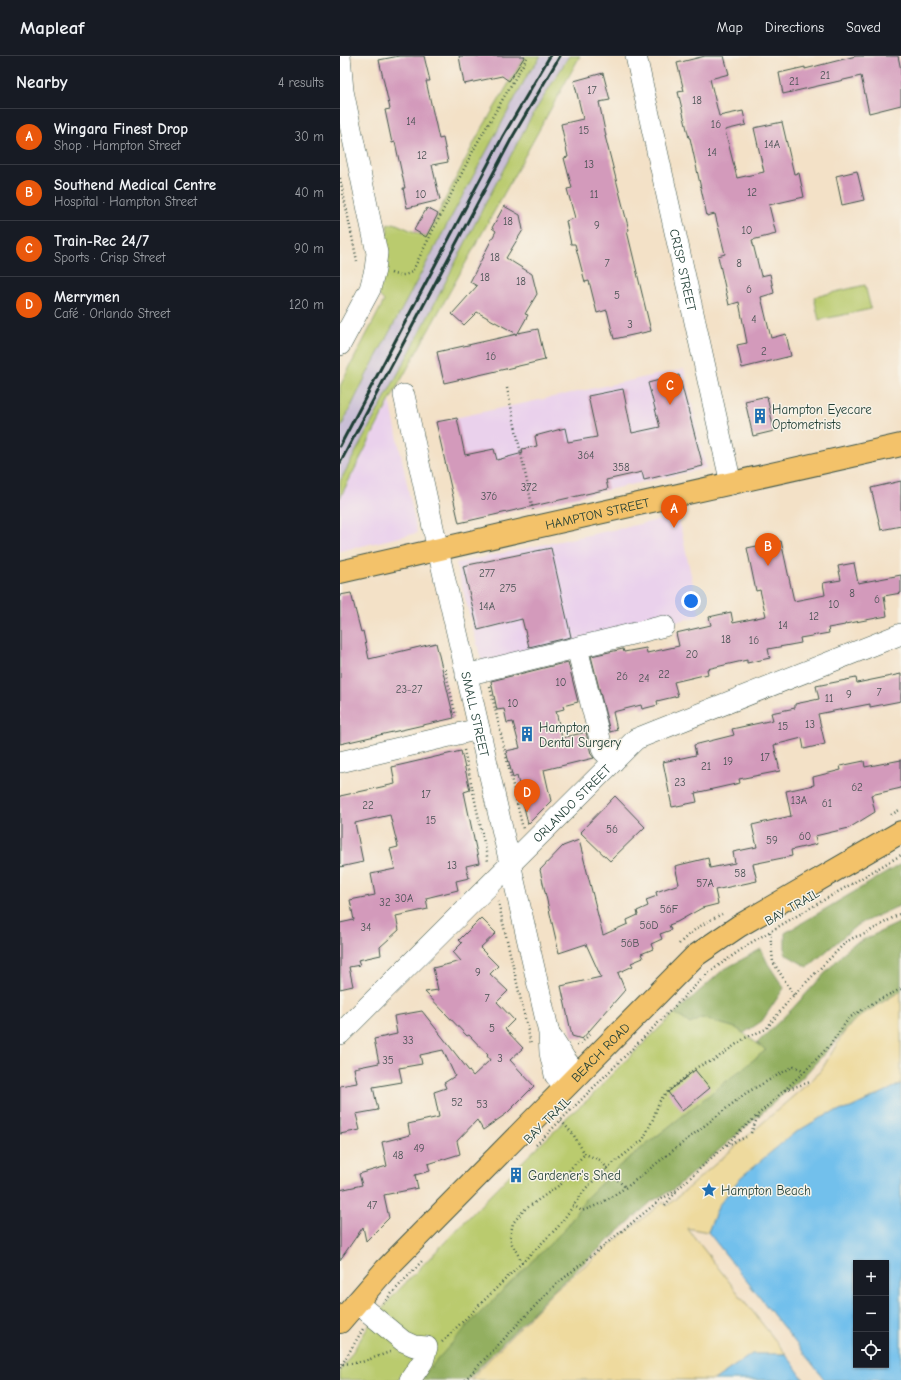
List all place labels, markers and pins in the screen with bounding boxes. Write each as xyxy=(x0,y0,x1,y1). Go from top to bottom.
pin: C xyxy=(657,372,683,405)
place label: Hampton Eyecare Optometrists xyxy=(772,402,872,432)
building icon: Hampton Eyecare Optometrists xyxy=(751,407,769,425)
pin: A xyxy=(661,495,687,528)
pin: B xyxy=(755,533,781,566)
place label: Hampton Dental Surgery xyxy=(539,720,621,750)
building icon: Hampton Dental Surgery xyxy=(518,725,536,743)
pin: D xyxy=(514,779,540,812)
building icon: Gardener's Shed xyxy=(507,1166,525,1184)
place label: Gardener's Shed xyxy=(528,1168,621,1183)
place icon: Hampton Beach xyxy=(700,1181,718,1199)
place label: Hampton Beach xyxy=(721,1183,811,1198)

